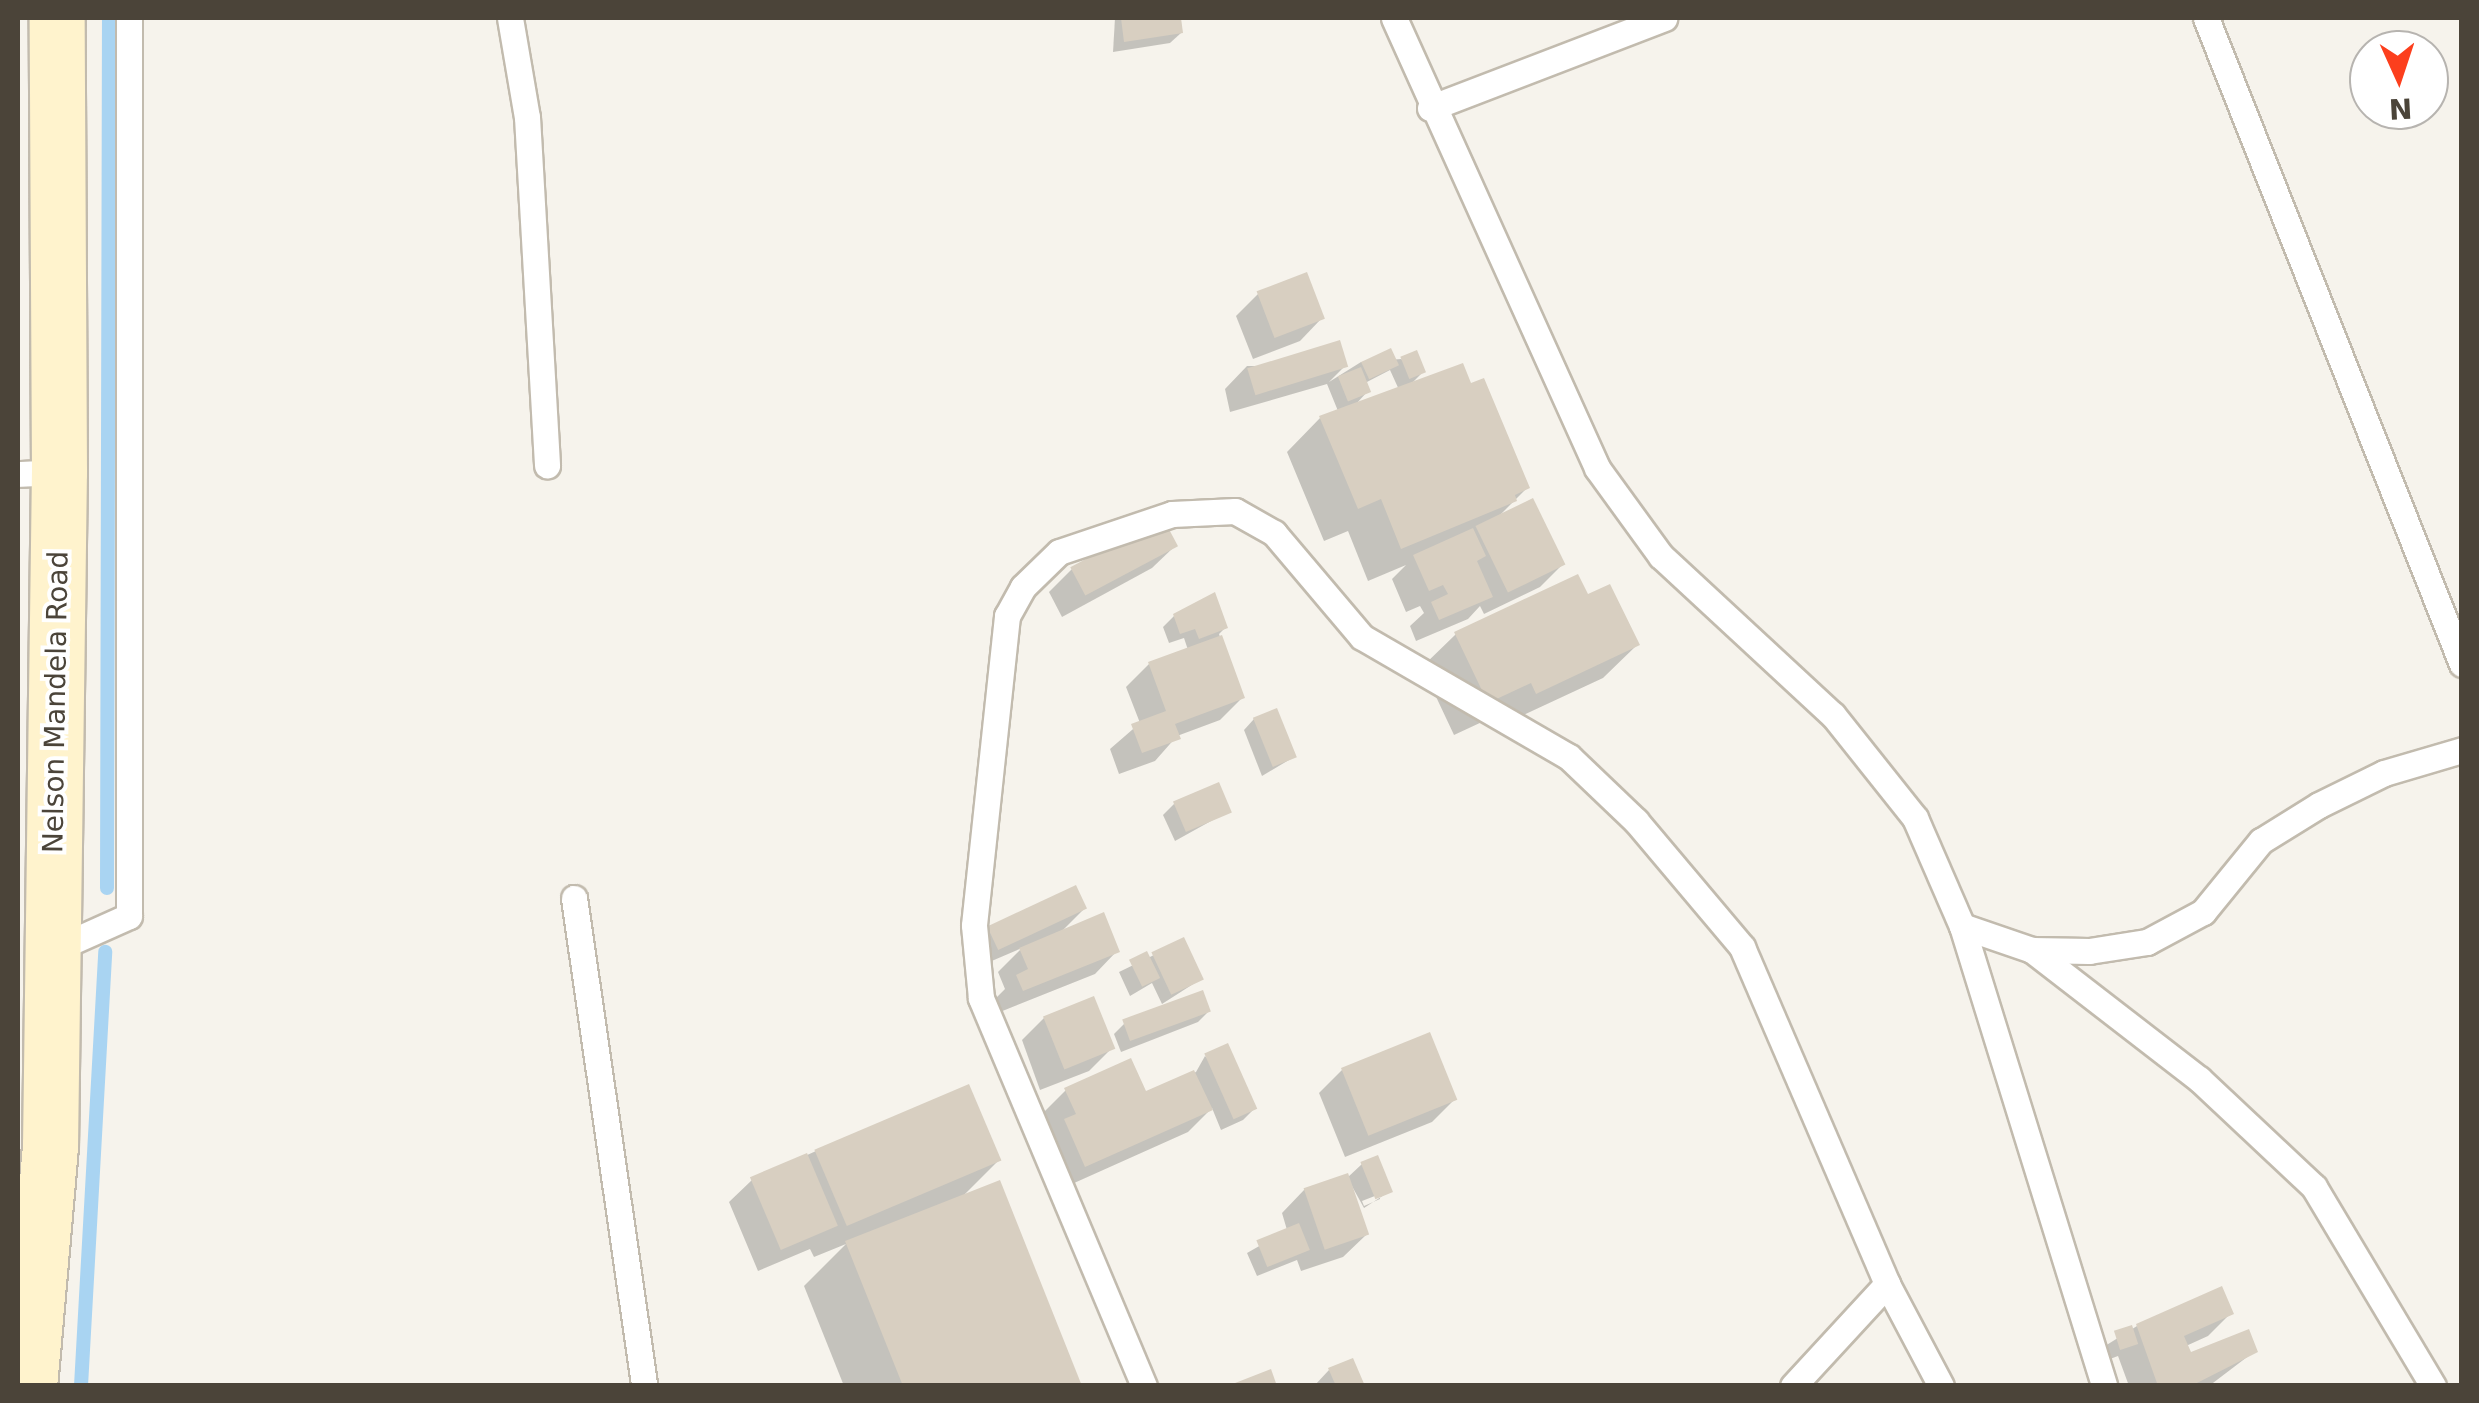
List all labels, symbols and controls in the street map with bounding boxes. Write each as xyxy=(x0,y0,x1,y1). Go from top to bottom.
north arrow xyxy=(2349,30,2449,130)
text: N xyxy=(2388,91,2413,126)
street label: Nelson Mandela Road xyxy=(37,550,75,854)

